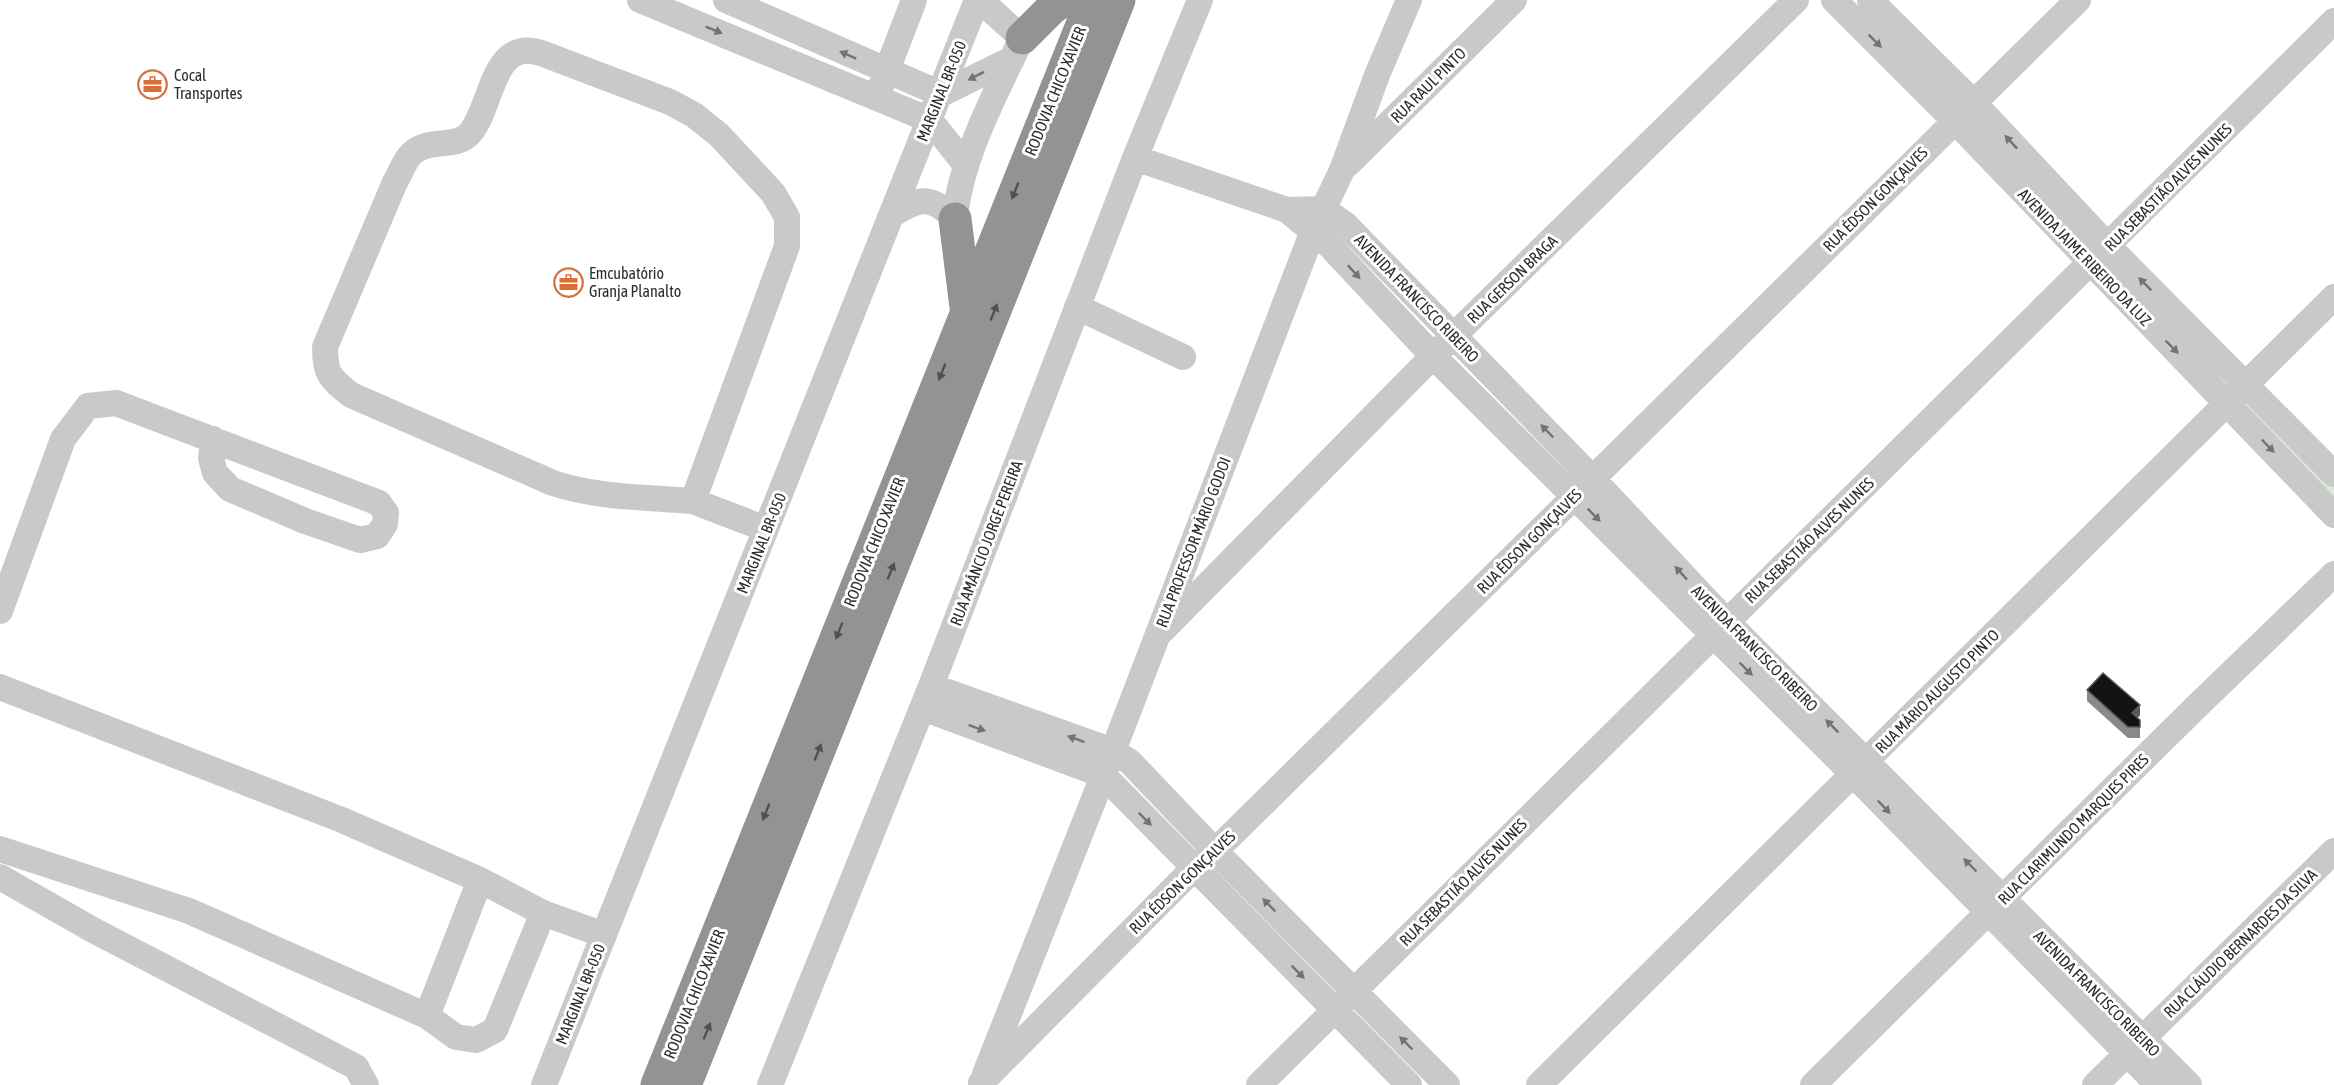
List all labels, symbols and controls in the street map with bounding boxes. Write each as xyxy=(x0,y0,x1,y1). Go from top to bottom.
street label: RODOVIA CHICO XAVIER xyxy=(1021,24,1089,158)
one-way arrow xyxy=(705,26,723,35)
one-way arrow xyxy=(1868,34,1882,48)
street label: MARGINAL BR-050 xyxy=(913,38,969,144)
street label: RUA RAUL PINTO xyxy=(1387,44,1469,126)
one-way arrow xyxy=(839,50,857,60)
place label: Cocal Transportes xyxy=(174,66,243,103)
office icon: Cocal Transportes xyxy=(137,68,169,100)
one-way arrow xyxy=(967,71,984,81)
street label: RUA SEBASTIÃO ALVES NUNES xyxy=(2101,120,2235,254)
one-way arrow xyxy=(2004,135,2018,150)
street label: RUA ÉDSON GONÇALVES xyxy=(1819,143,1932,256)
one-way arrow xyxy=(1010,182,1020,200)
street label: AVENIDA JAIME RIBEIRO DA LUZ xyxy=(2015,185,2155,329)
street label: AVENIDA FRANCISCO RIBEIRO xyxy=(1351,230,1483,366)
street label: RUA GERSON BRAGA xyxy=(1463,231,1561,327)
place label: Emcubatório Granja Planalto xyxy=(589,264,681,301)
one-way arrow xyxy=(1347,264,1361,279)
office icon: Emcubatório Granja Planalto xyxy=(552,266,584,298)
one-way arrow xyxy=(2139,277,2153,291)
one-way arrow xyxy=(990,303,1000,321)
one-way arrow xyxy=(2165,339,2179,354)
one-way arrow xyxy=(937,363,947,381)
one-way arrow xyxy=(1540,425,1554,439)
one-way arrow xyxy=(2261,439,2275,453)
street label: RUA PROFESSOR MÁRIO GODOI xyxy=(1152,454,1234,630)
street label: RUA AMÂNCIO JORGE PEREIRA xyxy=(946,458,1026,628)
street label: RUA SEBASTIÃO ALVES NUNES xyxy=(1741,474,1877,606)
street label: RODOVIA CHICO XAVIER xyxy=(840,475,908,609)
street label: RUA ÉDSON GONÇALVES xyxy=(1473,485,1586,598)
street label: MARGINAL BR-050 xyxy=(733,490,789,596)
one-way arrow xyxy=(1587,508,1601,522)
one-way arrow xyxy=(887,562,896,580)
one-way arrow xyxy=(1674,565,1688,580)
street label: AVENIDA FRANCISCO RIBEIRO xyxy=(1688,581,1822,715)
one-way arrow xyxy=(834,622,844,640)
street label: RUA MÁRIO AUGUSTO PINTO xyxy=(1872,626,2002,756)
one-way arrow xyxy=(1738,661,1752,675)
one-way arrow xyxy=(1826,720,1840,734)
one-way arrow xyxy=(968,724,986,734)
one-way arrow xyxy=(1067,734,1085,744)
one-way arrow xyxy=(814,743,824,761)
street label: RUA CLARIMUNDO MARQUES PIRES xyxy=(1994,750,2152,908)
one-way arrow xyxy=(1877,799,1891,814)
one-way arrow xyxy=(761,803,771,821)
one-way arrow xyxy=(1138,812,1152,826)
street label: RUA SEBASTIÃO ALVES NUNES xyxy=(1396,815,1530,949)
street label: RUA ÉDSON GONÇALVES xyxy=(1125,827,1239,938)
one-way arrow xyxy=(1963,859,1977,873)
street label: RUA CLÁUDIO BERNARDES DA SILVA xyxy=(2160,865,2320,1021)
one-way arrow xyxy=(1261,898,1276,912)
street label: AVENIDA FRANCISCO RIBEIRO xyxy=(2030,926,2164,1060)
street label: RODOVIA CHICO XAVIER xyxy=(660,927,728,1061)
street label: MARGINAL BR-050 xyxy=(552,941,608,1047)
one-way arrow xyxy=(1290,965,1304,979)
one-way arrow xyxy=(702,1021,712,1039)
one-way arrow xyxy=(1400,1037,1414,1051)

